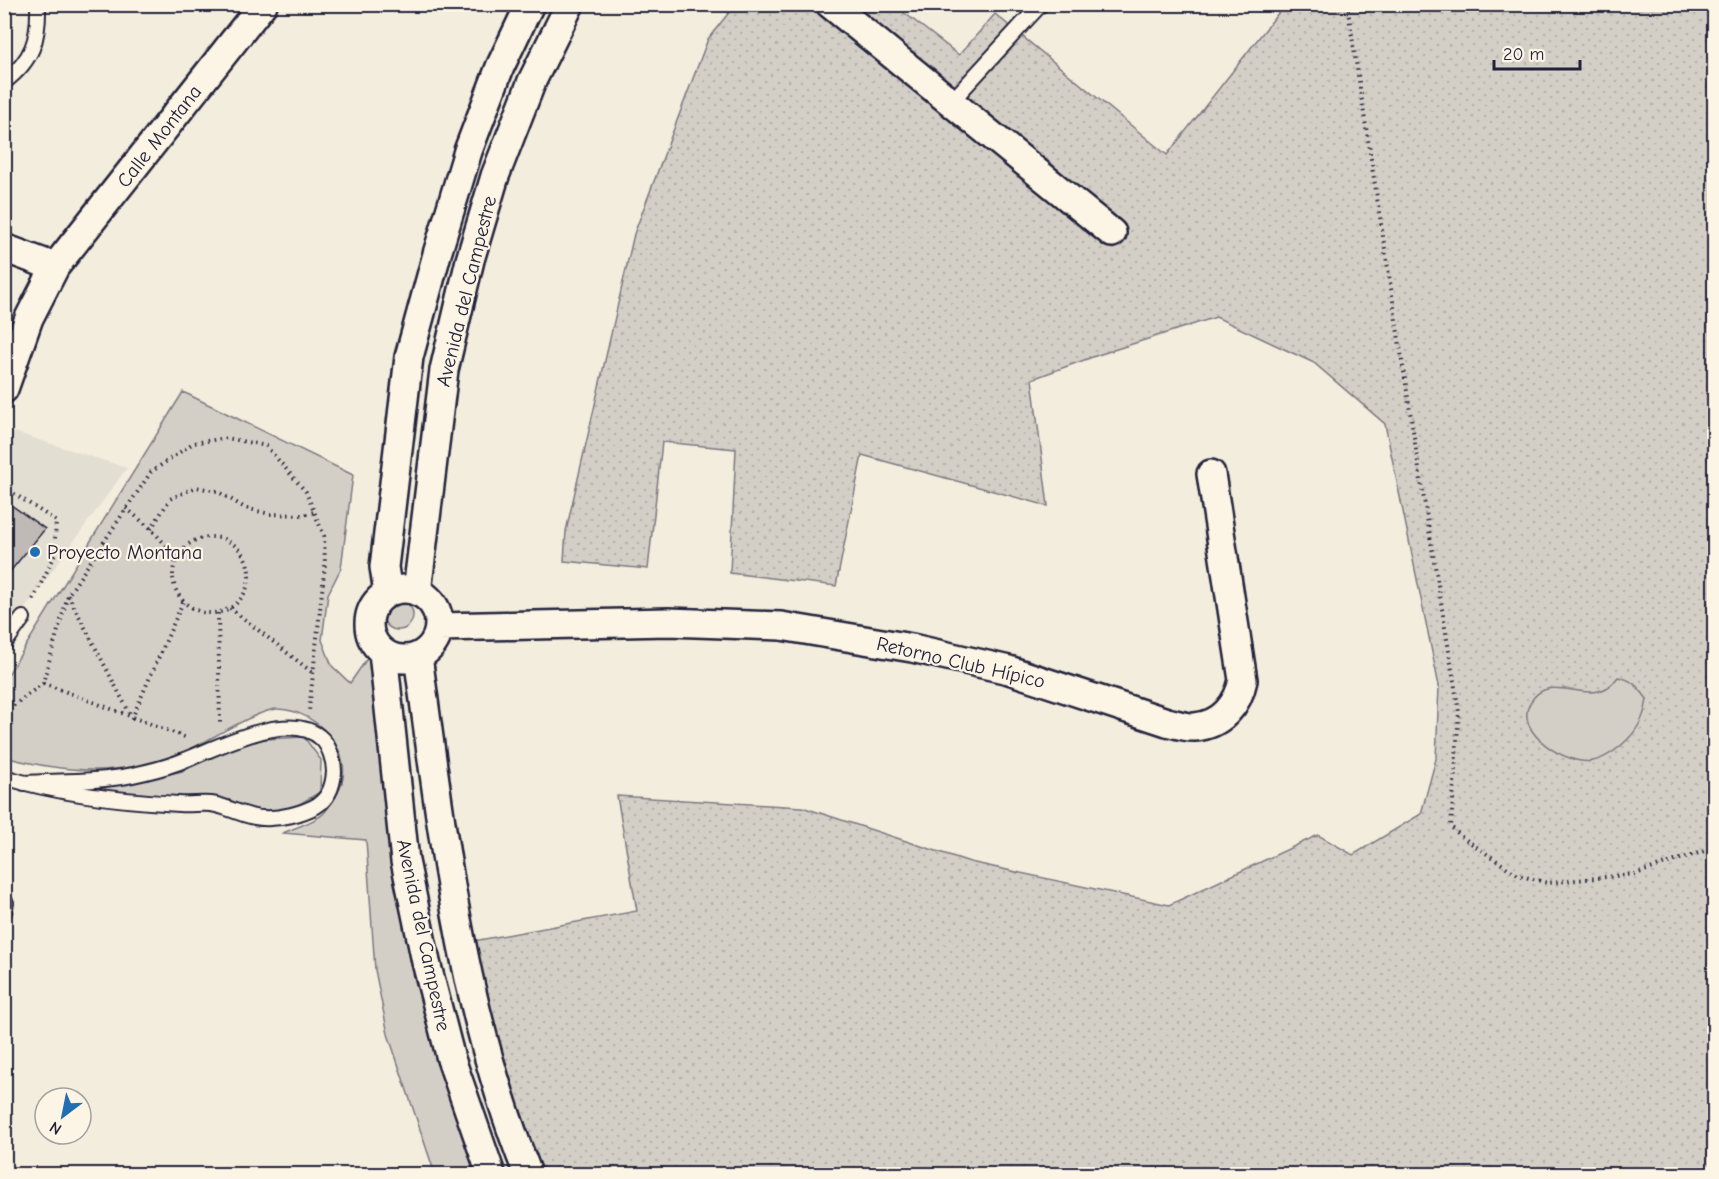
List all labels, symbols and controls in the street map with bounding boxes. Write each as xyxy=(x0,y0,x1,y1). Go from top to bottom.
scale bar xyxy=(1494,33,1580,71)
text: 20 m xyxy=(1503,44,1544,65)
street label: Calle Montana xyxy=(112,81,206,192)
street label: Avenida del Campestre xyxy=(432,193,501,389)
place label: Proyecto Montana xyxy=(47,541,202,564)
marker: Proyecto Montana xyxy=(28,545,42,559)
street label: Retorno Club Hípico xyxy=(874,632,1047,693)
street label: Avenida del Campestre xyxy=(392,837,455,1033)
north arrow xyxy=(33,1086,93,1146)
text: N xyxy=(46,1117,65,1138)

